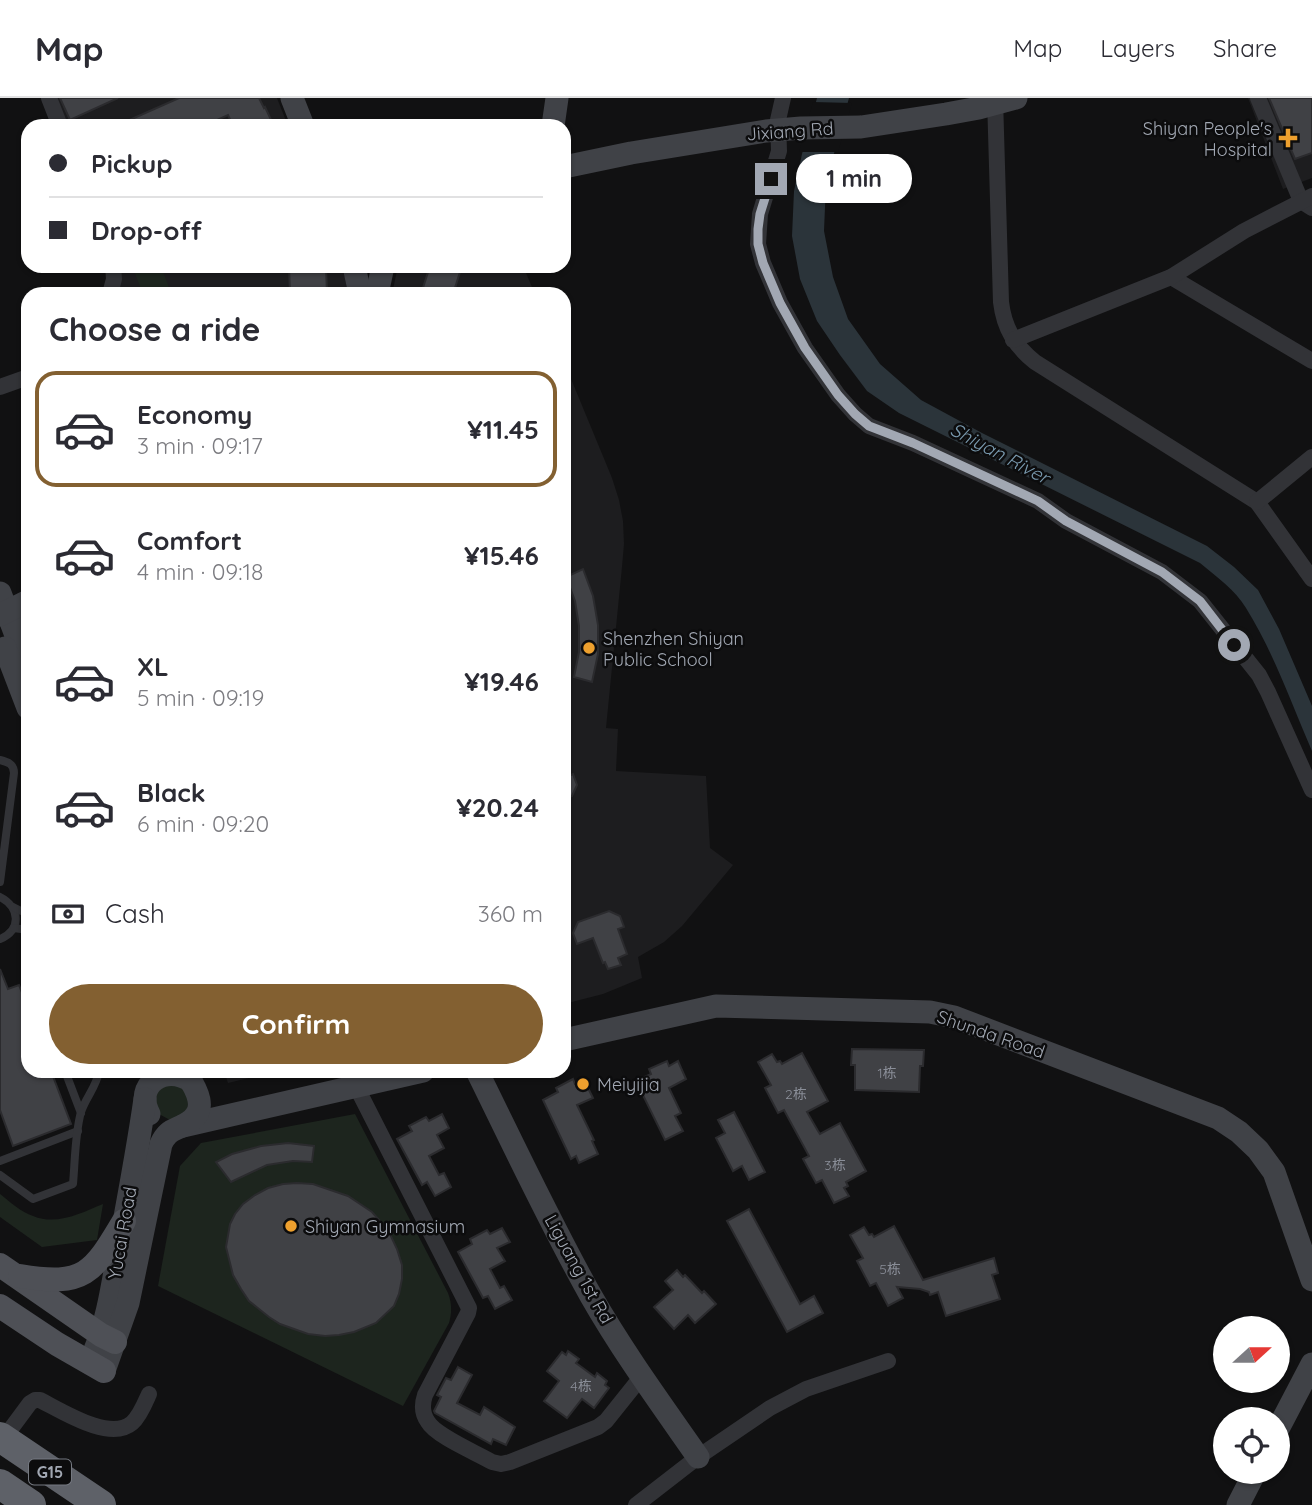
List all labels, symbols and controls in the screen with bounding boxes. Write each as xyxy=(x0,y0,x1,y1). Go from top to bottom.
text: Map xyxy=(35,28,103,69)
text: Map xyxy=(1013,33,1062,63)
text: Layers xyxy=(1100,33,1175,63)
text: Share xyxy=(1213,33,1277,63)
street label: Jixiang Rd xyxy=(746,116,834,146)
place label: Shiyan People's Hospital xyxy=(1143,117,1272,161)
marker: Shiyan People's Hospital xyxy=(1278,128,1298,148)
text: Pickup xyxy=(91,147,173,180)
callout: 1 min xyxy=(796,154,911,204)
route end xyxy=(755,163,787,195)
text: 1 min xyxy=(826,164,882,193)
text: Drop-off xyxy=(91,214,202,247)
text: Choose a ride xyxy=(49,309,261,349)
icon: car xyxy=(53,398,116,461)
text: Economy xyxy=(137,398,252,431)
text: ¥11.45 xyxy=(467,413,539,446)
water label: Shiyan River xyxy=(946,417,1056,490)
text: 3 min · 09:17 xyxy=(137,431,263,460)
icon: car xyxy=(53,524,116,587)
text: Comfort xyxy=(137,524,242,557)
text: ¥15.46 xyxy=(464,539,539,572)
text: 4 min · 09:18 xyxy=(137,557,263,586)
place label: Shenzhen Shiyan Public School xyxy=(603,627,744,671)
route start xyxy=(1218,629,1250,661)
marker: Shenzhen Shiyan Public School xyxy=(581,640,597,656)
icon: car xyxy=(53,650,116,713)
text: XL xyxy=(137,650,169,683)
text: ¥19.46 xyxy=(464,665,539,698)
text: 5 min · 09:19 xyxy=(137,683,264,712)
icon: car xyxy=(53,776,116,839)
text: Black xyxy=(137,776,206,809)
text: ¥20.24 xyxy=(456,791,539,824)
text: 6 min · 09:20 xyxy=(137,809,269,838)
icon: cash xyxy=(49,895,87,933)
text: Cash xyxy=(105,897,165,930)
text: 360 m xyxy=(478,899,543,928)
button: Confirm xyxy=(49,984,543,1064)
street label: Shunda Road xyxy=(934,1005,1048,1063)
house number: 1栋 xyxy=(877,1064,897,1082)
place label: Meiyijia xyxy=(597,1073,660,1096)
marker: Meiyijia xyxy=(575,1076,591,1092)
house number: 2栋 xyxy=(785,1085,807,1103)
house number: 3栋 xyxy=(824,1156,846,1174)
street label: Yucai Road xyxy=(103,1185,141,1281)
street label: Liguang 1st Rd xyxy=(540,1210,618,1328)
place label: Shiyan Gymnasium xyxy=(305,1215,465,1238)
marker: Shiyan Gymnasium xyxy=(283,1218,299,1234)
house number: 5栋 xyxy=(879,1260,901,1278)
north arrow xyxy=(1213,1316,1290,1393)
map controls xyxy=(1213,1316,1290,1484)
house number: 4栋 xyxy=(570,1377,592,1395)
button: locate xyxy=(1213,1407,1290,1484)
road number: G15 xyxy=(29,1460,71,1484)

